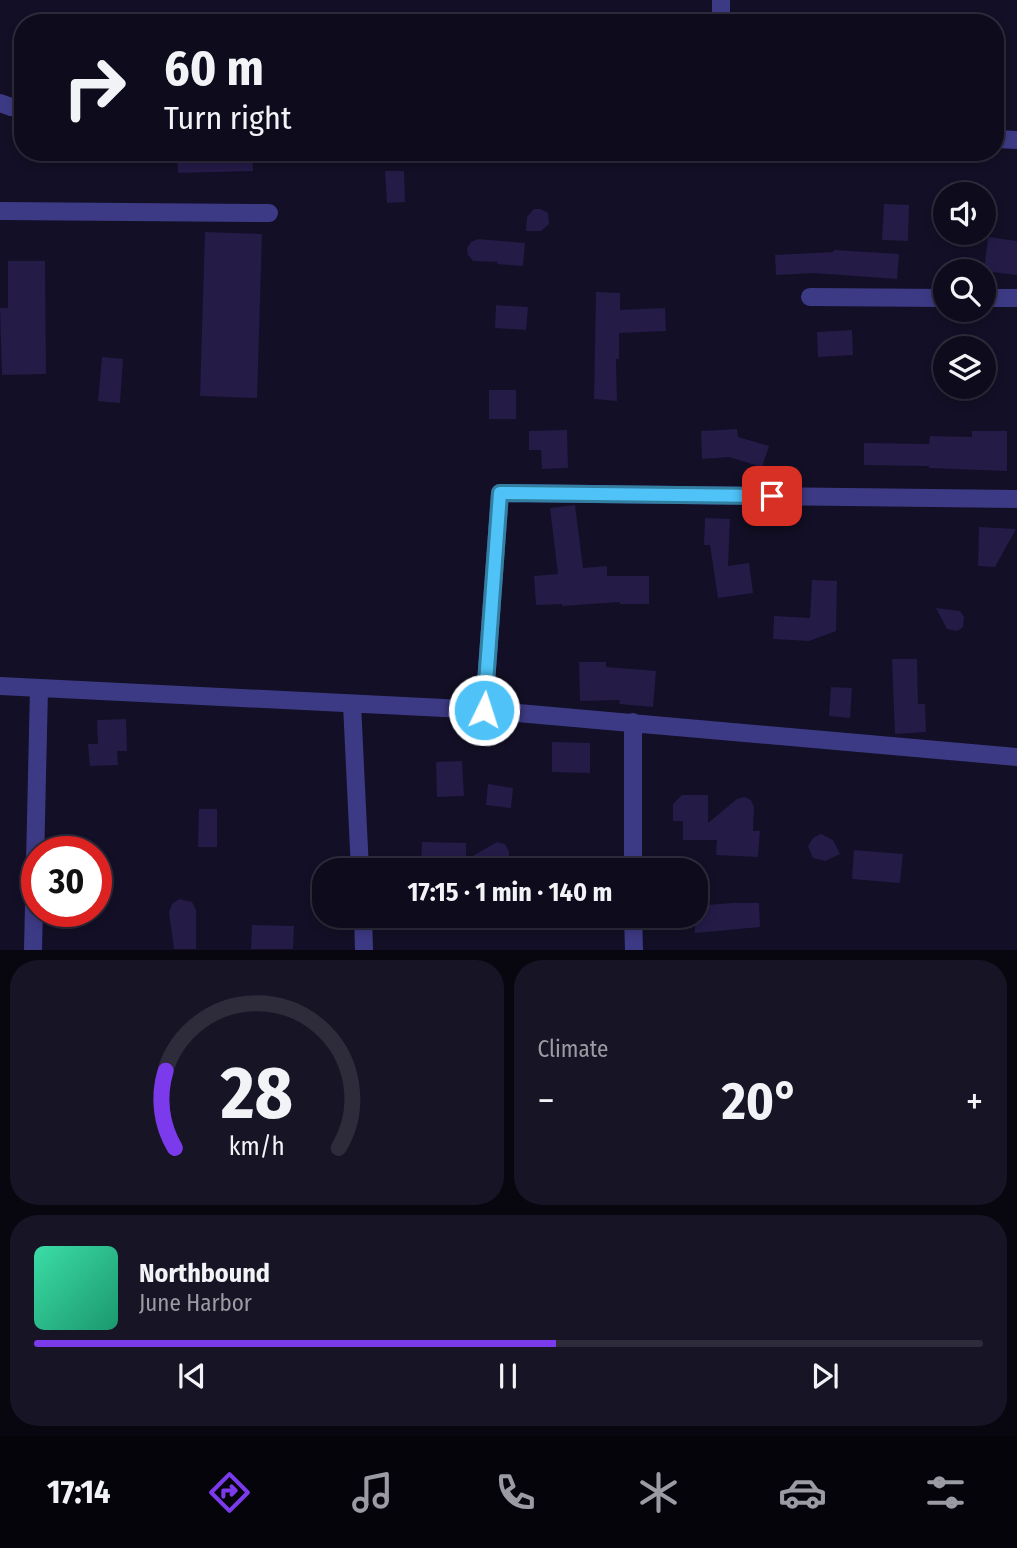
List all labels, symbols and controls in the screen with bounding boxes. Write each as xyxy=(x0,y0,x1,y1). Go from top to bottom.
text: 60 m xyxy=(164,39,264,98)
icon: right xyxy=(49,42,140,133)
text: Turn right xyxy=(164,99,291,137)
map controls xyxy=(933,182,996,399)
button: sound xyxy=(933,182,996,245)
button: search xyxy=(933,259,996,322)
button: layers xyxy=(933,336,996,399)
pin xyxy=(742,466,802,526)
icon: arrive xyxy=(753,477,791,515)
position arrow xyxy=(447,673,521,747)
speed limit sign: 30 xyxy=(21,836,112,927)
text: 17:15 · 1 min · 140 m xyxy=(408,877,612,908)
text: Climate xyxy=(538,1035,608,1063)
text: 28 xyxy=(220,1051,293,1138)
text: 20° xyxy=(722,1070,799,1133)
text: − xyxy=(538,1078,555,1124)
text: + xyxy=(966,1078,983,1124)
text: km/h xyxy=(229,1132,285,1162)
text: Northbound xyxy=(139,1258,270,1289)
text: June Harbor xyxy=(139,1289,252,1317)
icon: previous xyxy=(173,1357,211,1395)
icon: pause xyxy=(489,1357,527,1395)
icon: next xyxy=(806,1357,844,1395)
icon: directions xyxy=(205,1468,254,1517)
icon: music xyxy=(348,1468,397,1517)
icon: phone xyxy=(491,1468,540,1517)
icon: climate xyxy=(634,1468,683,1517)
icon: car xyxy=(778,1468,827,1517)
icon: filters xyxy=(921,1468,970,1517)
text: 17:14 xyxy=(47,1473,111,1511)

